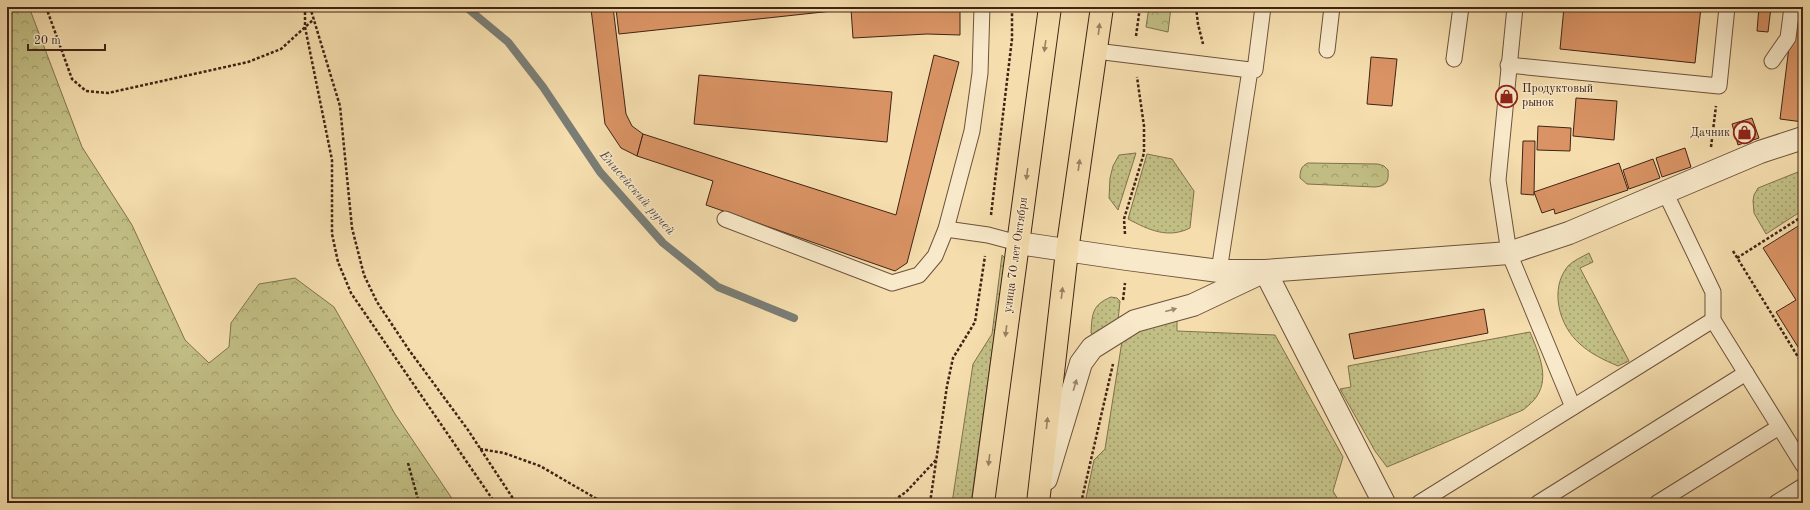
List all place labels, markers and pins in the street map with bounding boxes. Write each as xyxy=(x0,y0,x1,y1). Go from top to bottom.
shop icon: Продуктовый рынок xyxy=(1493,83,1519,109)
place label: Продуктовый рынок xyxy=(1522,83,1593,109)
shop icon: Дачник xyxy=(1732,120,1758,146)
place label: Дачник xyxy=(1690,127,1730,139)

